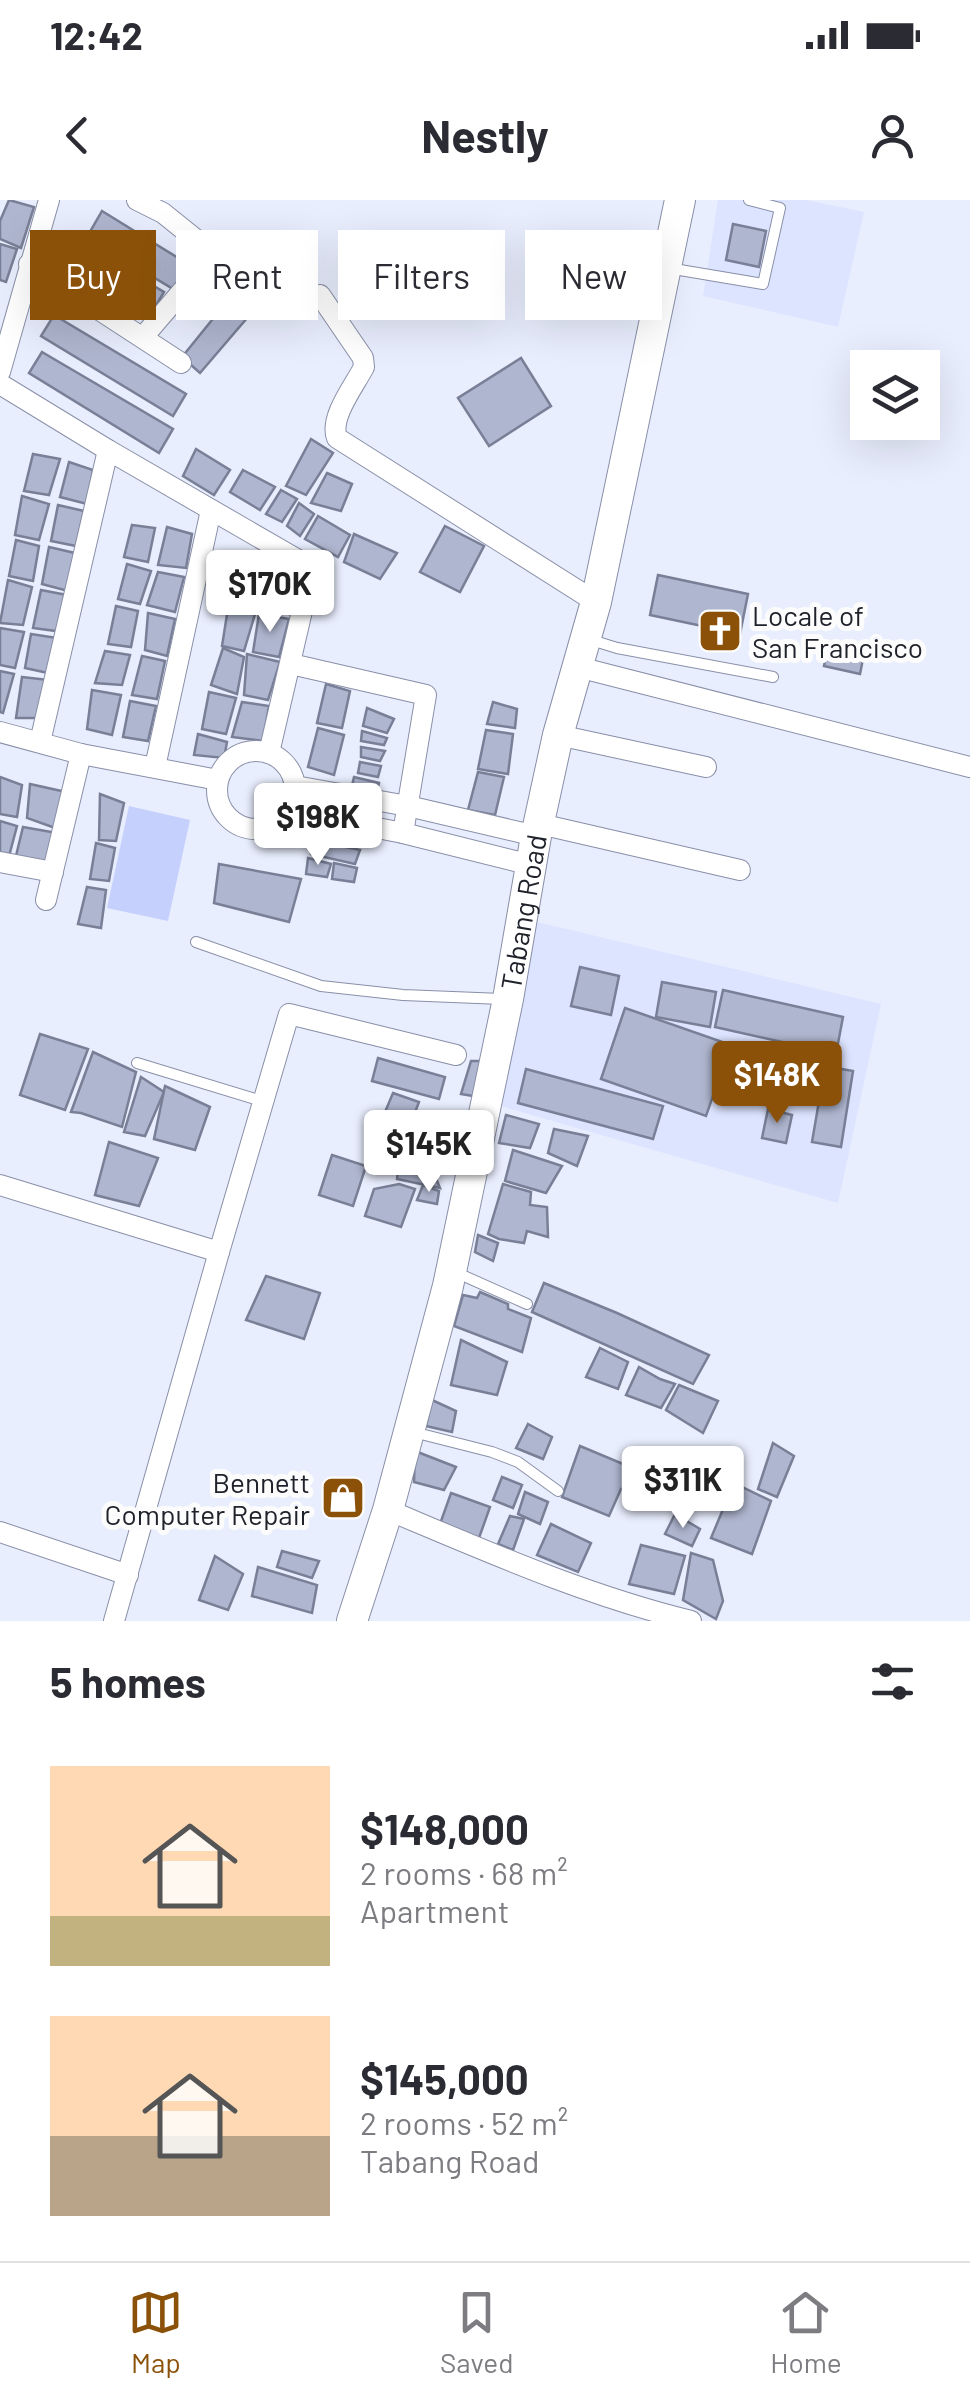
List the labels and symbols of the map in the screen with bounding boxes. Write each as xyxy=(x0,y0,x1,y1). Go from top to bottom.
pin: $170K xyxy=(200,550,340,635)
place label: Locale of San Francisco xyxy=(752,598,923,664)
church icon: Locale of San Francisco xyxy=(697,608,743,654)
pin: $198K xyxy=(248,783,388,868)
street label: Tabang Road xyxy=(493,832,553,992)
pin: $148K xyxy=(707,1041,847,1126)
pin: $145K xyxy=(359,1110,499,1195)
pin: $311K xyxy=(613,1446,753,1531)
place label: Bennett Computer Repair xyxy=(105,1465,310,1531)
shop icon: Bennett Computer Repair xyxy=(320,1475,366,1521)

